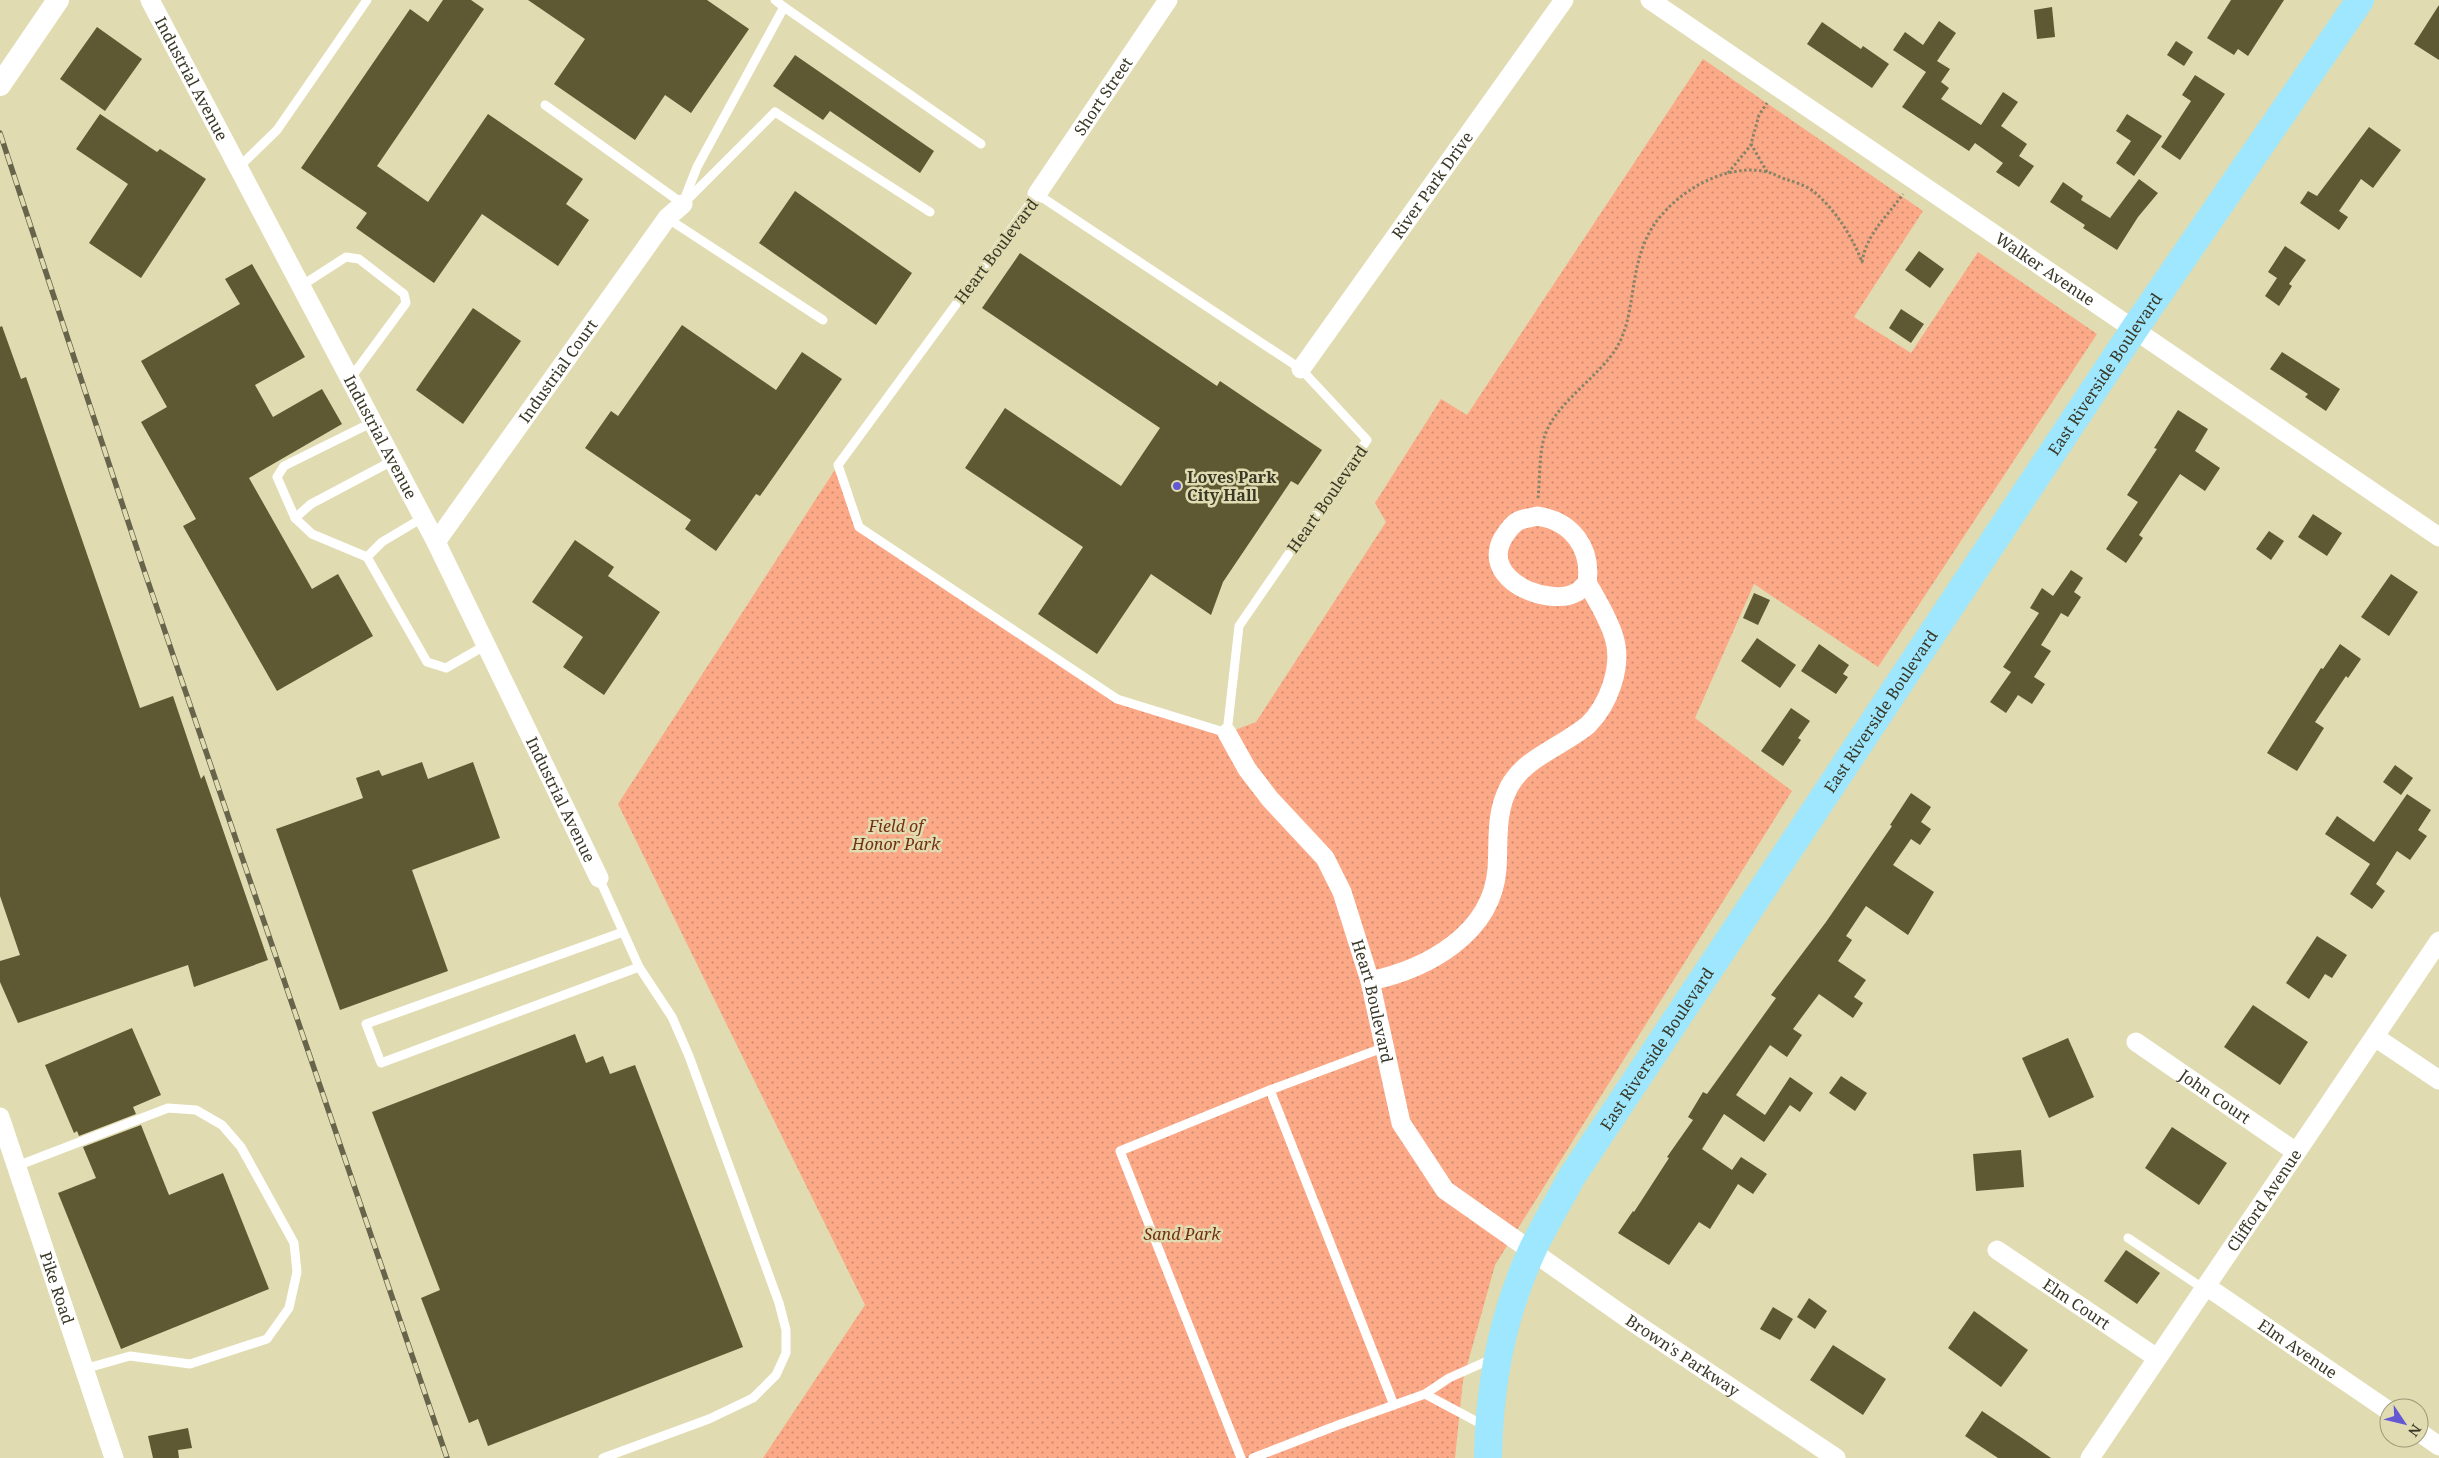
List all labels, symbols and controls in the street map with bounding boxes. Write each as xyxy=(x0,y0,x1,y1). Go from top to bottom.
street label: Industrial Avenue xyxy=(150,13,233,144)
street label: Short Street xyxy=(1069,52,1138,140)
street label: River Park Drive xyxy=(1386,127,1478,243)
street label: Heart Boulevard xyxy=(949,194,1043,308)
street label: Walker Avenue xyxy=(1991,227,2099,311)
street label: East Riverside Boulevard xyxy=(2043,288,2167,460)
street label: Industrial Court xyxy=(513,315,603,427)
street label: Industrial Avenue xyxy=(339,371,422,503)
street label: Heart Boulevard xyxy=(1282,441,1372,557)
place label: Loves Park City Hall xyxy=(1187,466,1277,506)
marker: Loves Park City Hall xyxy=(1171,480,1183,492)
street label: East Riverside Boulevard xyxy=(1819,626,1943,797)
street label: Industrial Avenue xyxy=(521,733,601,866)
park label: Field of Honor Park xyxy=(851,815,941,855)
street label: Heart Boulevard xyxy=(1347,936,1399,1065)
street label: East Riverside Boulevard xyxy=(1595,963,1719,1135)
street label: John Court xyxy=(2174,1064,2255,1129)
street label: Clifford Avenue xyxy=(2222,1145,2306,1256)
park label: Sand Park xyxy=(1144,1223,1221,1245)
street label: Pike Road xyxy=(35,1249,79,1327)
street label: Elm Court xyxy=(2039,1273,2115,1334)
street label: Brown's Parkway xyxy=(1621,1309,1745,1402)
street label: Elm Avenue xyxy=(2254,1314,2342,1383)
north arrow xyxy=(2379,1398,2429,1448)
text: N xyxy=(2404,1421,2426,1441)

